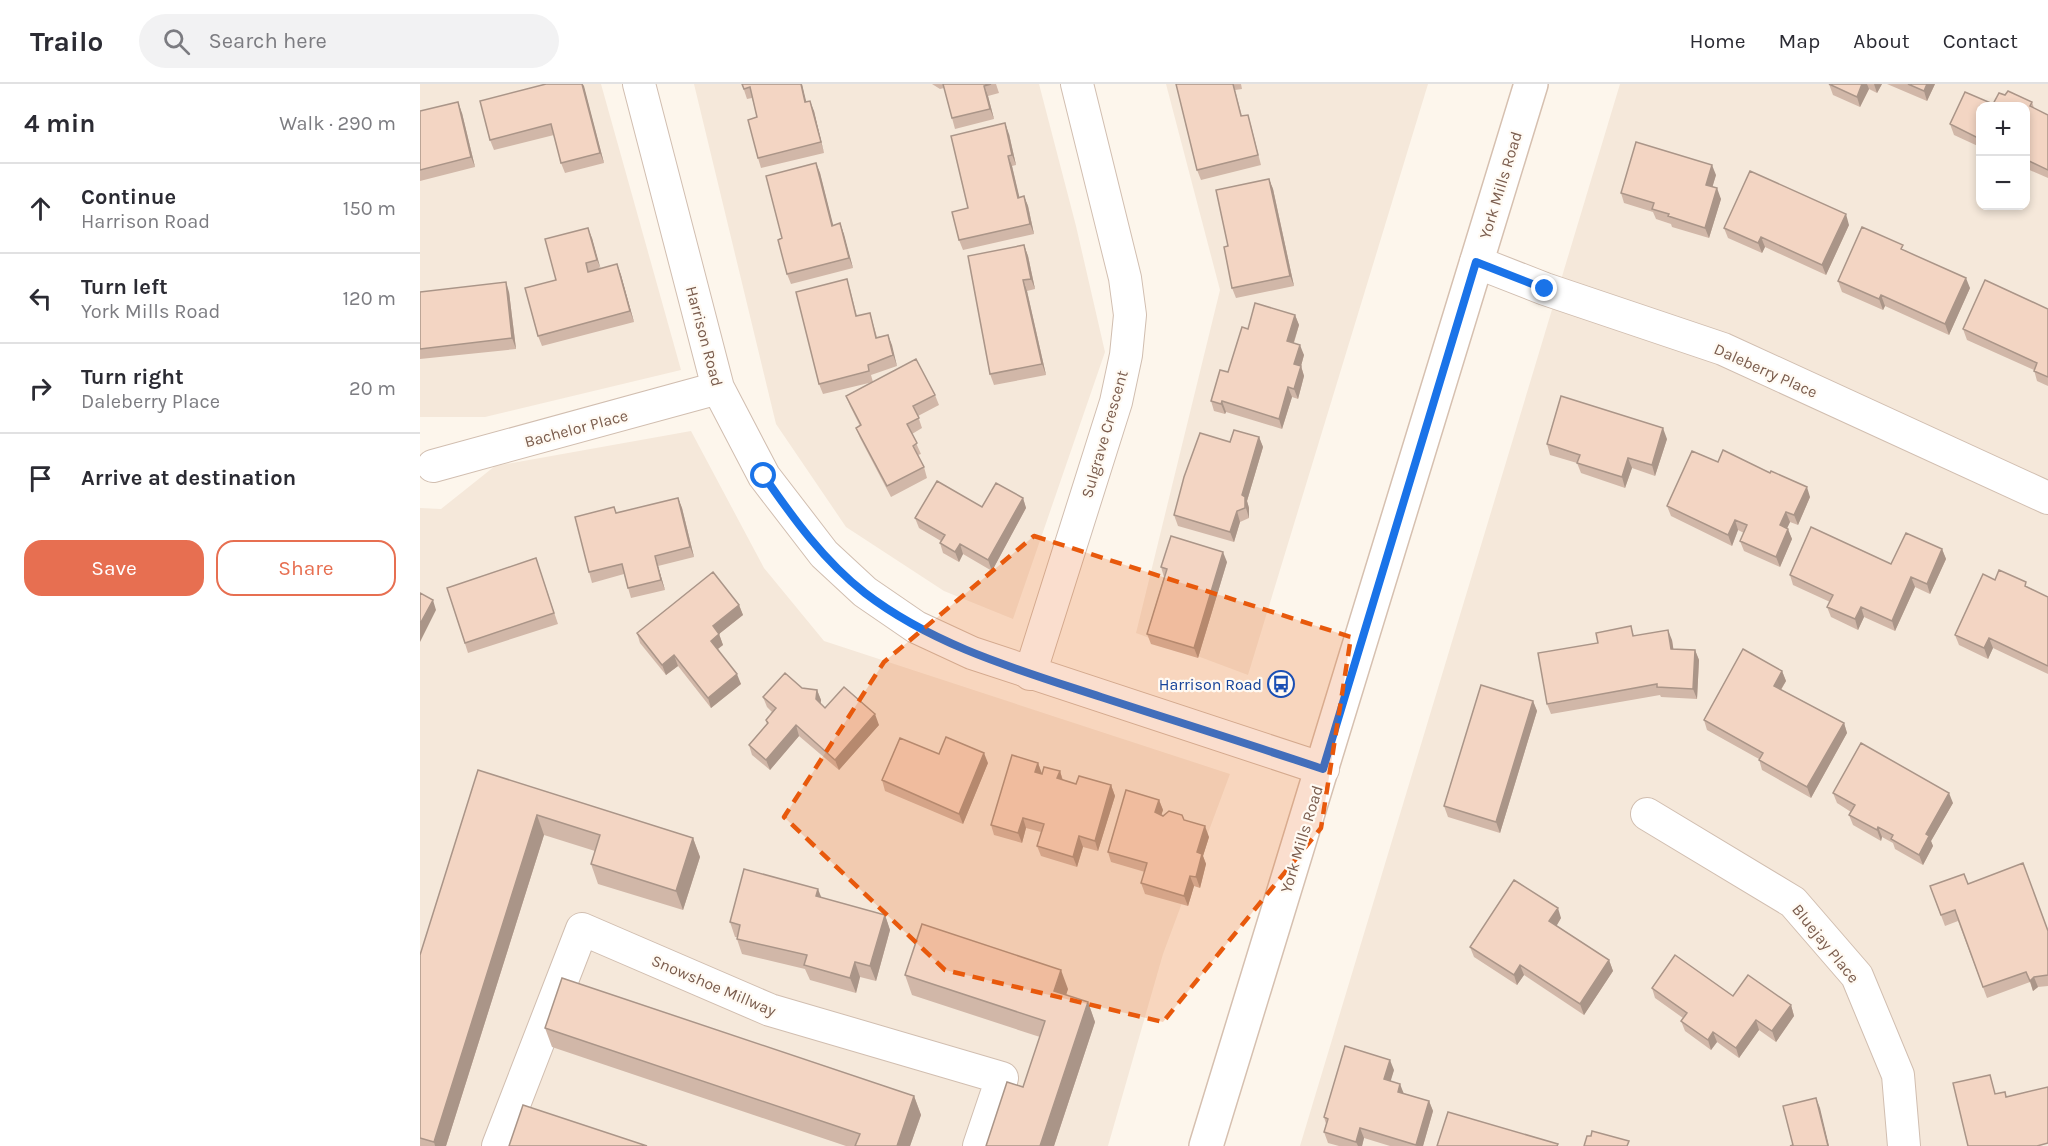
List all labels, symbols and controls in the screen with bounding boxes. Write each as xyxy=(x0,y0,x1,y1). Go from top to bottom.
search box xyxy=(139,14,559,68)
text: Trailo xyxy=(30,25,103,58)
icon: search xyxy=(160,25,193,58)
text: Search here xyxy=(208,28,327,54)
text: Home xyxy=(1690,29,1746,53)
text: Map xyxy=(1779,29,1820,53)
text: About xyxy=(1853,29,1910,53)
text: Contact xyxy=(1943,29,2018,53)
map controls xyxy=(1976,102,2030,210)
button: + xyxy=(1976,102,2030,156)
text: 4 min xyxy=(24,108,95,139)
text: Walk · 290 m xyxy=(279,112,396,135)
street label: York Mills Road xyxy=(1475,129,1526,241)
button: − xyxy=(1976,156,2030,210)
text: Continue xyxy=(81,184,176,210)
icon: ahead xyxy=(24,192,57,225)
text: 150 m xyxy=(343,197,396,220)
text: Harrison Road xyxy=(81,210,210,233)
text: Turn left xyxy=(81,274,168,300)
route end xyxy=(1531,275,1557,301)
icon: left xyxy=(24,282,57,315)
street label: Harrison Road xyxy=(682,284,727,388)
text: 120 m xyxy=(342,287,396,310)
text: York Mills Road xyxy=(81,300,220,323)
street label: Daleberry Place xyxy=(1711,339,1820,402)
text: Turn right xyxy=(81,364,184,390)
street label: Sulgrave Crescent xyxy=(1077,368,1132,500)
icon: right xyxy=(24,372,57,405)
text: 20 m xyxy=(349,377,396,400)
text: Daleberry Place xyxy=(81,390,220,413)
street label: Bachelor Place xyxy=(522,406,630,451)
icon: arrive xyxy=(24,462,57,495)
route start xyxy=(750,462,776,488)
text: Arrive at destination xyxy=(81,465,296,491)
button: Save xyxy=(24,540,204,596)
button: Share xyxy=(216,540,396,596)
bus stop icon: Harrison Road xyxy=(1266,669,1296,699)
place label: Harrison Road xyxy=(1159,675,1262,694)
street label: York Mills Road xyxy=(1276,783,1327,895)
street label: Bluejay Place xyxy=(1788,900,1863,987)
street label: Snowshoe Millway xyxy=(649,951,780,1021)

